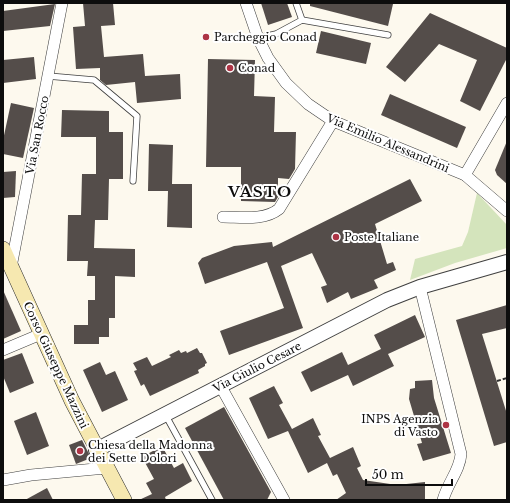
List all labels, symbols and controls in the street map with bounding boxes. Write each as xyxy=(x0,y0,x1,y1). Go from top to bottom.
place label: Parcheggio Conad xyxy=(214,30,317,44)
marker: Parcheggio Conad xyxy=(201,32,211,42)
place label: Conad xyxy=(238,61,276,75)
marker: Conad xyxy=(225,63,235,73)
street label: Via San Rocco xyxy=(22,94,52,177)
street label: Via Emilio Alessandrini xyxy=(324,110,452,175)
district label: VASTO xyxy=(227,182,292,201)
place label: Poste Italiane xyxy=(344,230,419,244)
marker: Poste Italiane xyxy=(331,232,341,242)
street label: Corso Giuseppe Mazzini xyxy=(20,299,92,431)
street label: Via Giulio Cesare xyxy=(210,339,304,396)
place label: INPS Agenzia di Vasto xyxy=(361,412,439,439)
marker: INPS Agenzia di Vasto xyxy=(441,420,451,430)
place label: Chiesa della Madonna dei Sette Dolori xyxy=(88,438,213,465)
marker: Chiesa della Madonna dei Sette Dolori xyxy=(75,446,85,456)
scale bar xyxy=(366,461,452,487)
text: 50 m xyxy=(372,467,404,482)

